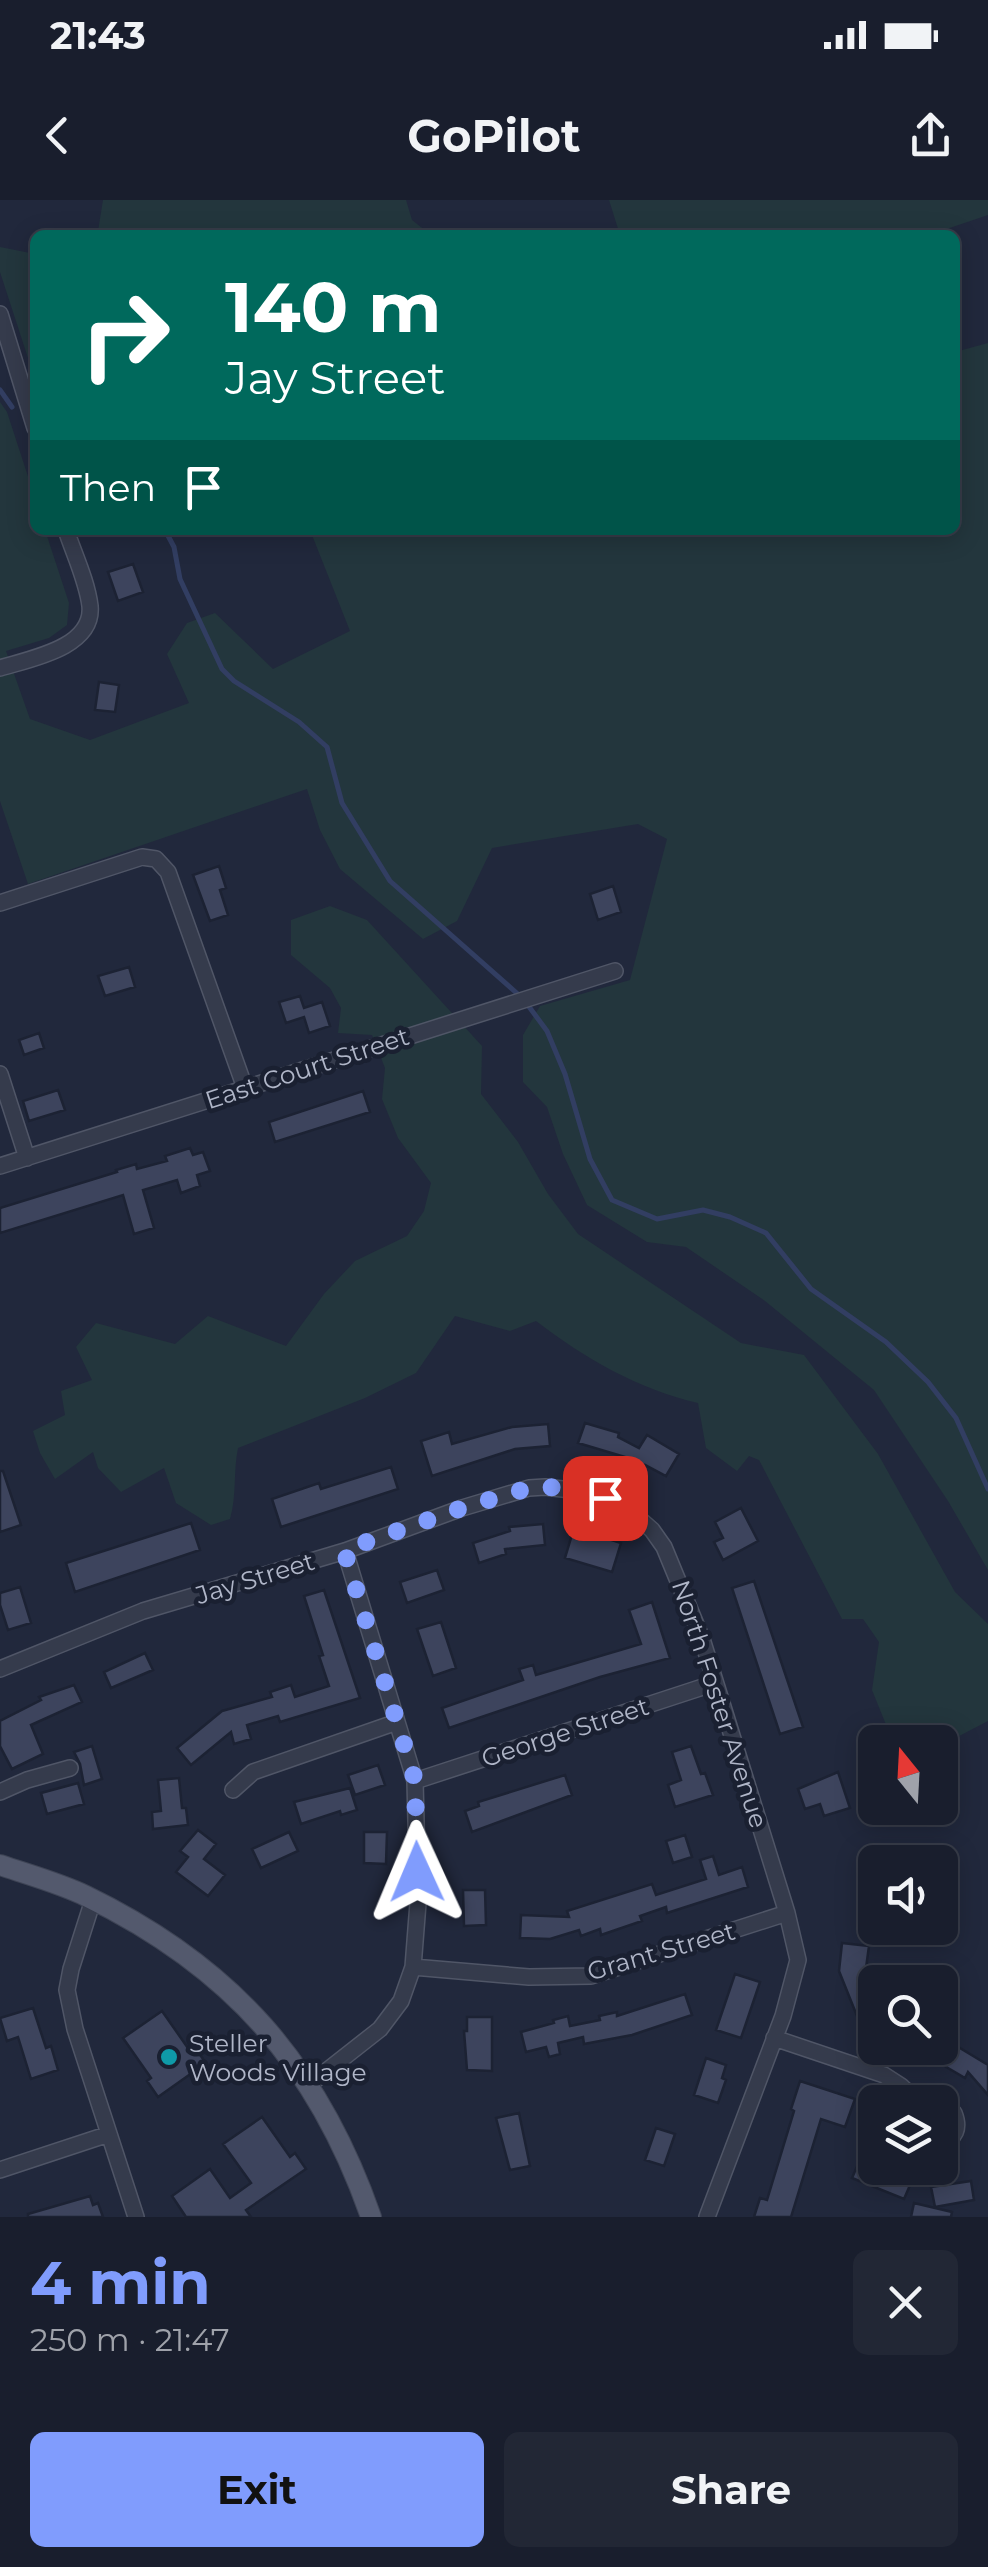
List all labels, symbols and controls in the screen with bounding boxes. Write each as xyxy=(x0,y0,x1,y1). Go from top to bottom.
text: 21:43 xyxy=(50,12,146,59)
icon: back xyxy=(30,108,85,163)
text: GoPilot xyxy=(407,108,581,163)
icon: share xyxy=(903,108,958,163)
text: 140 m xyxy=(225,264,441,350)
icon: right xyxy=(60,270,190,400)
text: Jay Street xyxy=(225,350,445,405)
icon: arrive xyxy=(176,460,231,515)
text: Then xyxy=(60,464,156,511)
street label: East Court Street xyxy=(201,1021,413,1115)
pin xyxy=(563,1456,648,1541)
icon: arrive xyxy=(578,1471,633,1526)
street label: Jay Street xyxy=(191,1546,318,1611)
street label: North Foster Avenue xyxy=(666,1576,774,1832)
street label: George Street xyxy=(478,1691,652,1773)
north arrow xyxy=(858,1725,958,1825)
map controls xyxy=(858,1725,958,2185)
position arrow xyxy=(365,1820,469,1924)
button: sound xyxy=(858,1845,958,1945)
street label: Grant Street xyxy=(584,1916,738,1986)
button: search xyxy=(858,1965,958,2065)
place label: Steller Woods Village xyxy=(189,2028,367,2087)
marker: Steller Woods Village xyxy=(158,2046,180,2068)
button: layers xyxy=(858,2085,958,2185)
text: 4 min xyxy=(30,2246,211,2319)
button: close xyxy=(853,2250,958,2355)
text: 250 m · 21:47 xyxy=(30,2320,230,2359)
button: Exit xyxy=(30,2432,484,2547)
button: Share xyxy=(504,2432,958,2547)

